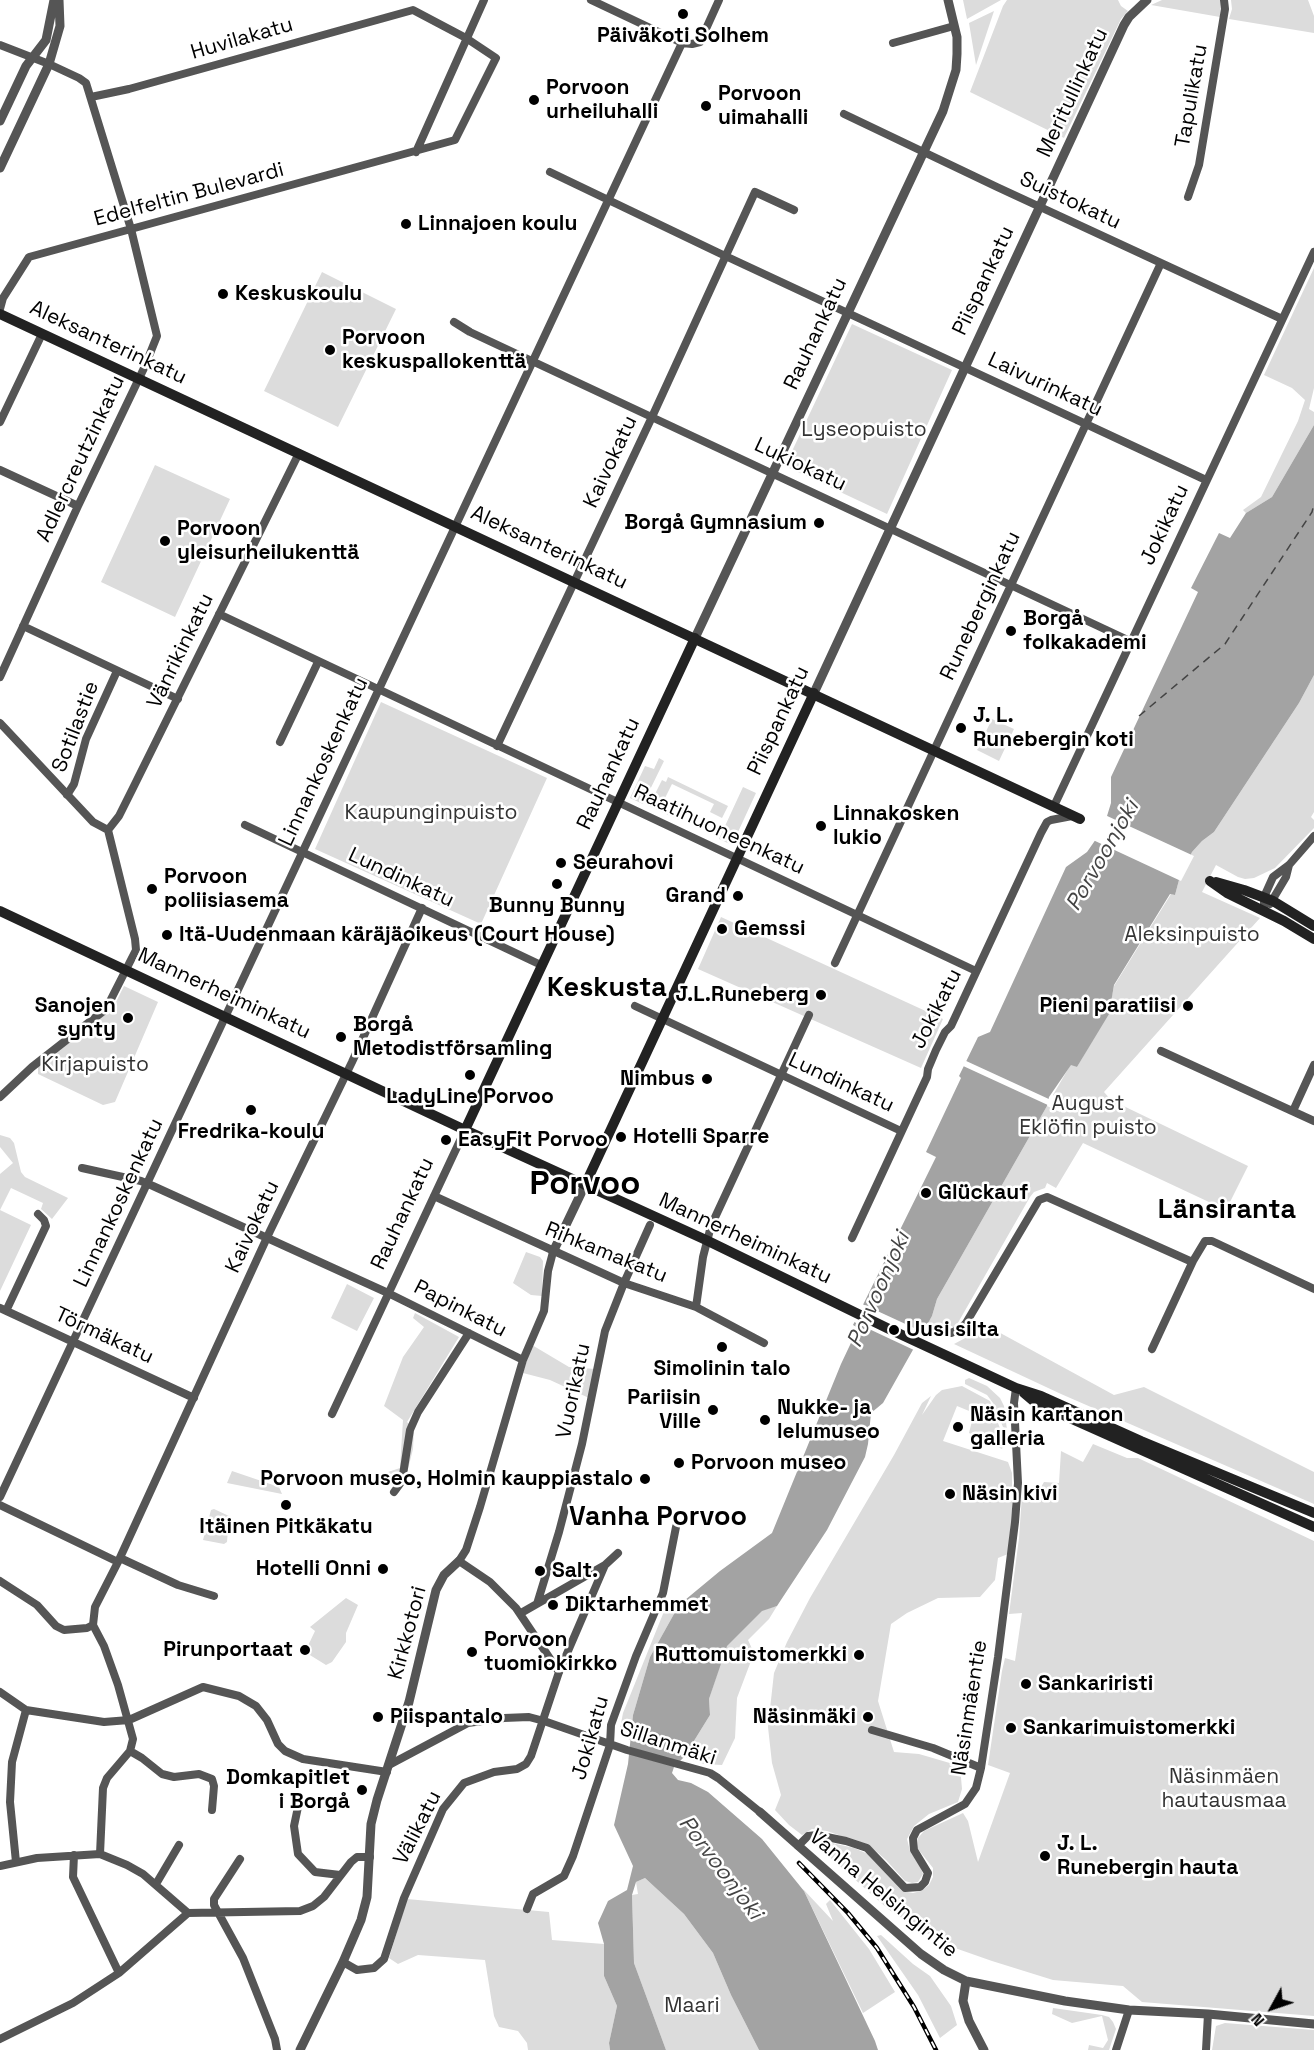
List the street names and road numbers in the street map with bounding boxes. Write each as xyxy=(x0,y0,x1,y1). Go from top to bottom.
street label: Huvilakatu xyxy=(188,12,296,66)
street label: Meritullinkatu xyxy=(1032,24,1114,162)
street label: Tapulikatu xyxy=(1171,42,1213,150)
street label: Edelfeltin Bulevardi xyxy=(91,158,287,232)
street label: Suistokatu xyxy=(1015,167,1125,235)
street label: Piispankatu xyxy=(948,222,1020,340)
street label: Rauhankatu xyxy=(779,274,853,394)
street label: Aleksanterinkatu xyxy=(26,296,190,390)
street label: Laivurinkatu xyxy=(984,347,1106,423)
street label: Adlercreutzinkatu xyxy=(31,372,131,546)
street label: Kaivokatu xyxy=(579,412,643,512)
street label: Lukiokatu xyxy=(750,433,850,497)
street label: Jokikatu xyxy=(1135,481,1195,569)
street label: Aleksanterinkatu xyxy=(467,501,631,595)
street label: Runeberginkatu xyxy=(935,528,1027,684)
street label: Vänrikinkatu xyxy=(142,590,220,712)
street label: Piispankatu xyxy=(743,662,815,780)
street label: Linnankoskenkatu xyxy=(274,674,374,850)
street label: Sotilastie xyxy=(47,678,105,776)
street label: Rauhankatu xyxy=(572,714,646,834)
street label: Raatihuoneenkatu xyxy=(630,779,808,881)
street label: Lundinkatu xyxy=(344,843,458,913)
street label: Mannerheiminkatu xyxy=(134,943,314,1045)
street label: Jokikatu xyxy=(906,965,968,1053)
street label: Lundinkatu xyxy=(784,1048,898,1118)
street label: Linnankoskenkatu xyxy=(69,1115,169,1291)
street label: Rauhankatu xyxy=(366,1154,440,1274)
street label: Kaivokatu xyxy=(221,1177,285,1277)
street label: Mannerheiminkatu xyxy=(655,1188,835,1290)
street label: Rihkamakatu xyxy=(541,1217,671,1289)
street label: Papinkatu xyxy=(409,1275,511,1343)
street label: Törmäkatu xyxy=(51,1302,157,1370)
street label: Vuorikatu xyxy=(552,1341,596,1441)
street label: Kirkkotori xyxy=(383,1583,433,1683)
street label: Näsinmäentie xyxy=(947,1638,993,1778)
street label: Jokikatu xyxy=(567,1693,615,1783)
street label: Sillanmäki xyxy=(617,1717,719,1771)
street label: Välikatu xyxy=(389,1787,447,1869)
street label: Vanha Helsingintie xyxy=(803,1824,963,1964)

